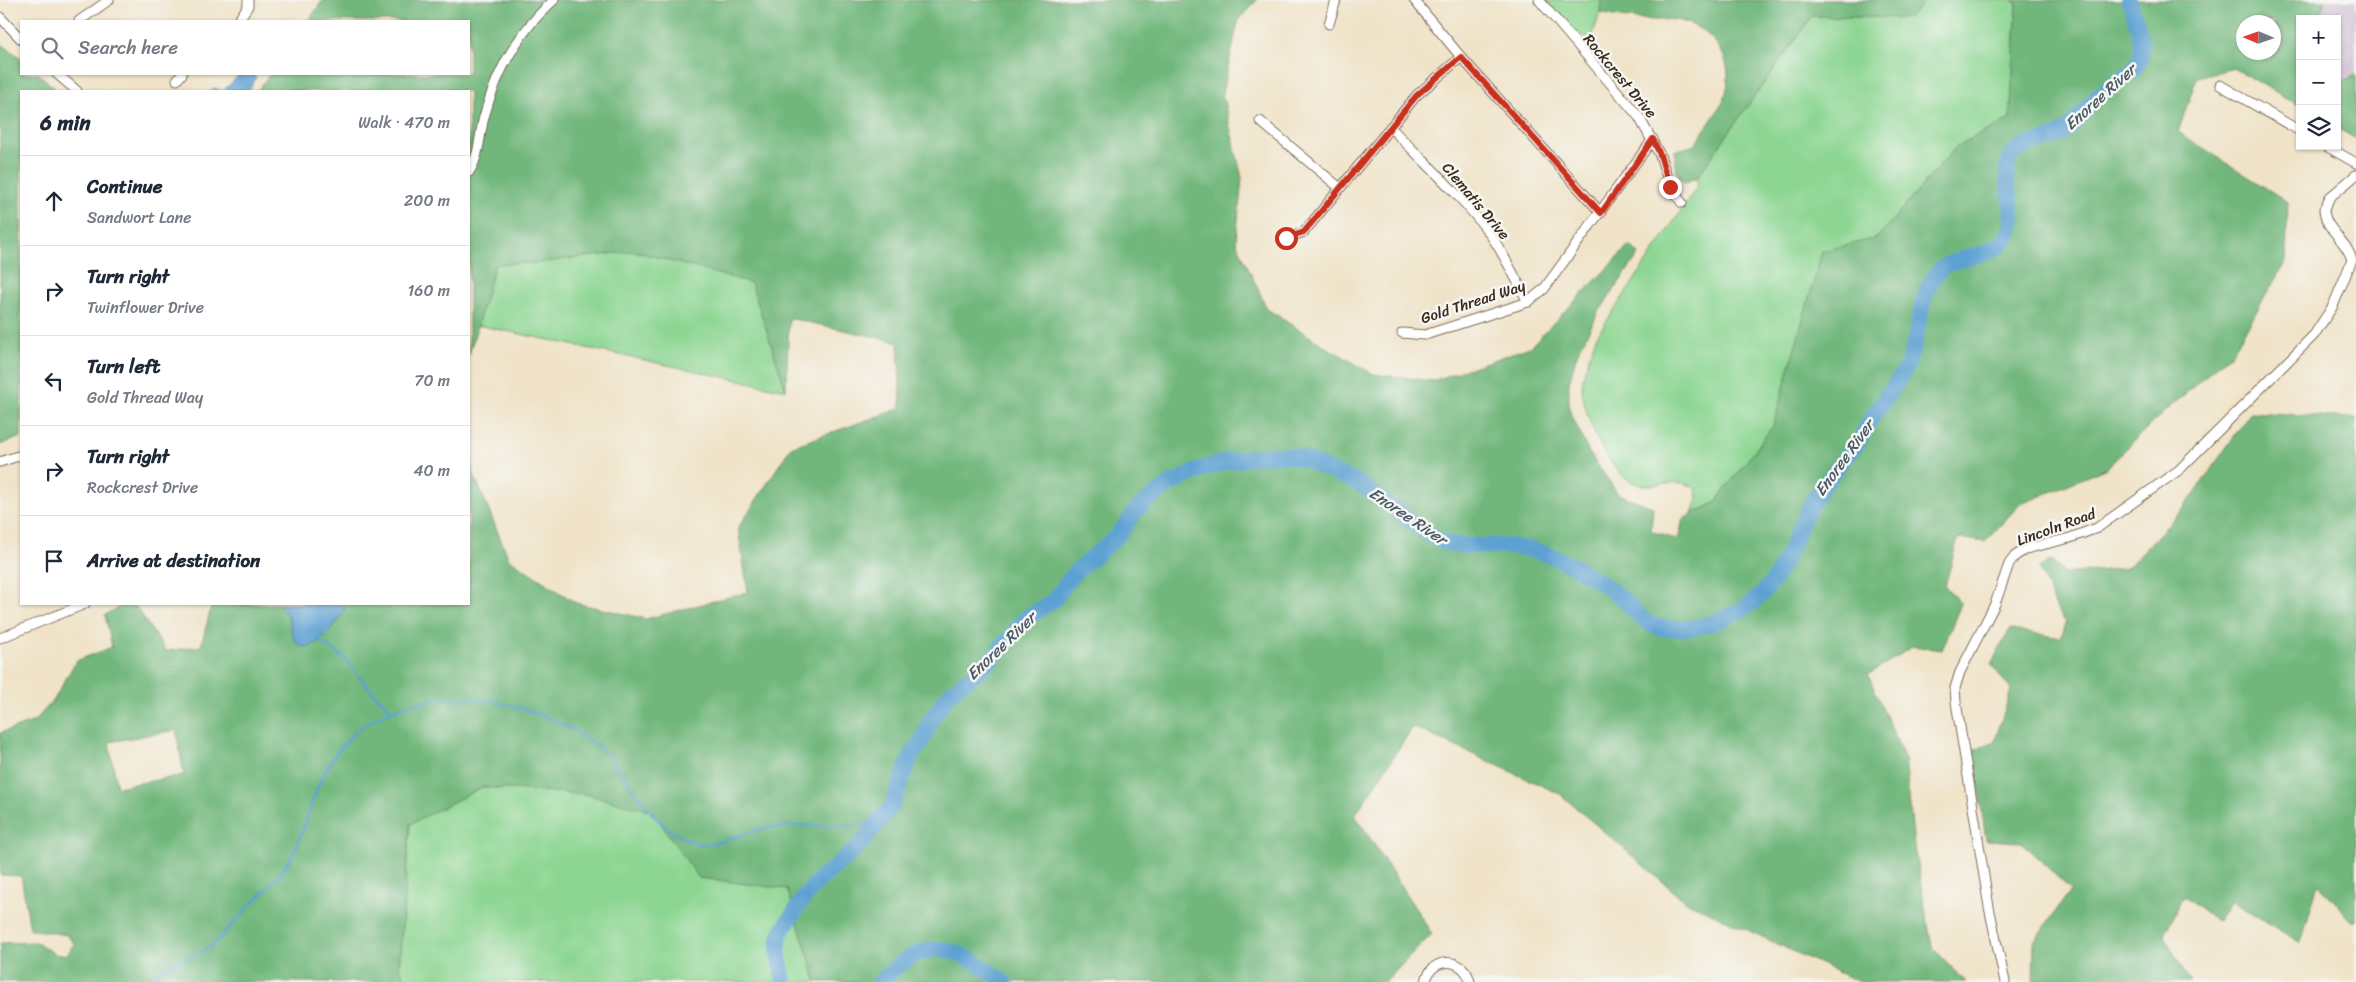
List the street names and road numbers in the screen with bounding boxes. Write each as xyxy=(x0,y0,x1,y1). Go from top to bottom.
street label: Rockcrest Drive xyxy=(1577,28,1664,125)
street label: Clematis Drive xyxy=(1435,156,1517,246)
street label: Gold Thread Way xyxy=(1417,273,1529,331)
street label: Lincoln Road xyxy=(2013,500,2100,553)

